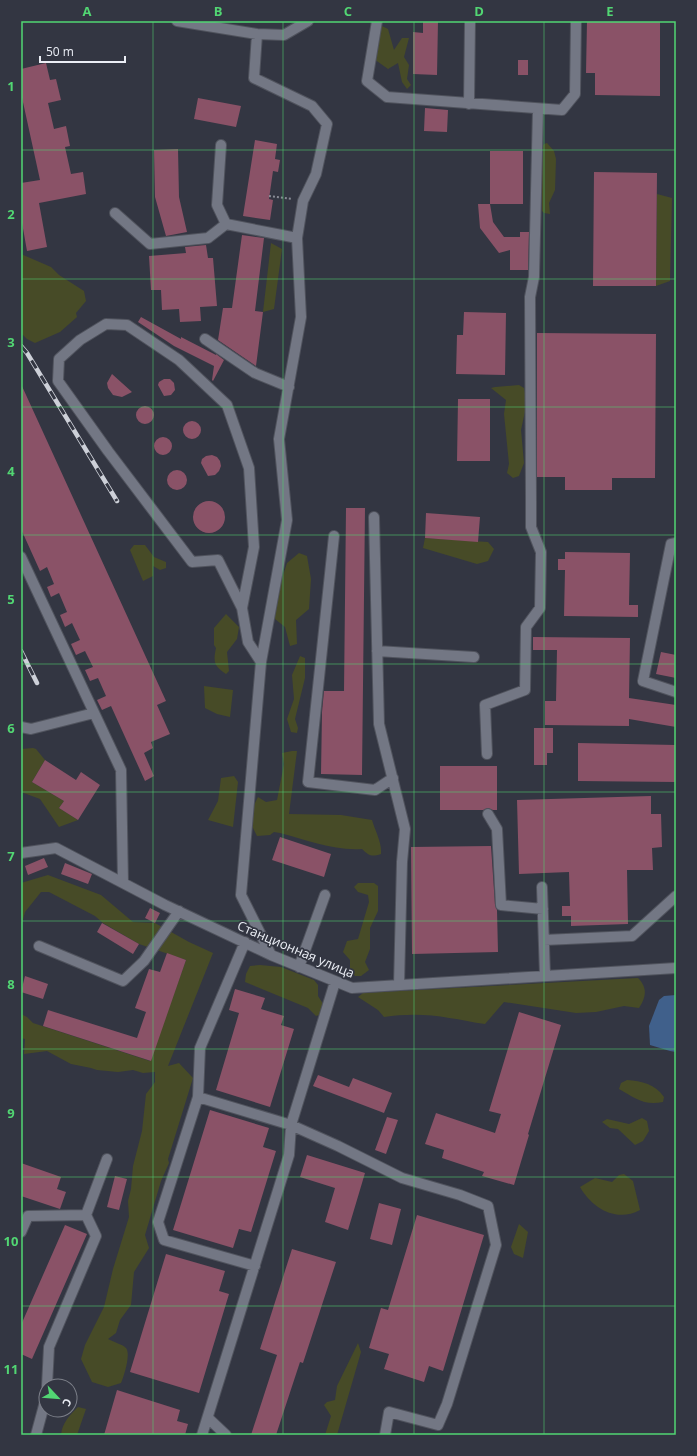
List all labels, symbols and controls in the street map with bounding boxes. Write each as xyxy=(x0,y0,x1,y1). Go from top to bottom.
text: A xyxy=(83,2,92,20)
text: B xyxy=(214,2,223,20)
text: C xyxy=(344,2,352,20)
text: D xyxy=(474,2,484,20)
text: E xyxy=(606,2,614,20)
scale bar xyxy=(40,38,125,64)
text: 50 m xyxy=(46,43,74,60)
text: 1 xyxy=(7,77,15,95)
text: 2 xyxy=(7,205,15,223)
text: 3 xyxy=(7,333,15,351)
text: 4 xyxy=(7,462,15,480)
text: 5 xyxy=(7,590,15,608)
text: 6 xyxy=(7,719,15,737)
text: 7 xyxy=(7,847,15,865)
street label: Станционная улица xyxy=(235,916,357,982)
text: 8 xyxy=(7,975,15,993)
text: 9 xyxy=(7,1104,15,1122)
text: 10 xyxy=(4,1232,18,1250)
text: 11 xyxy=(4,1360,18,1378)
north arrow xyxy=(38,1378,78,1418)
text: С xyxy=(59,1396,76,1409)

